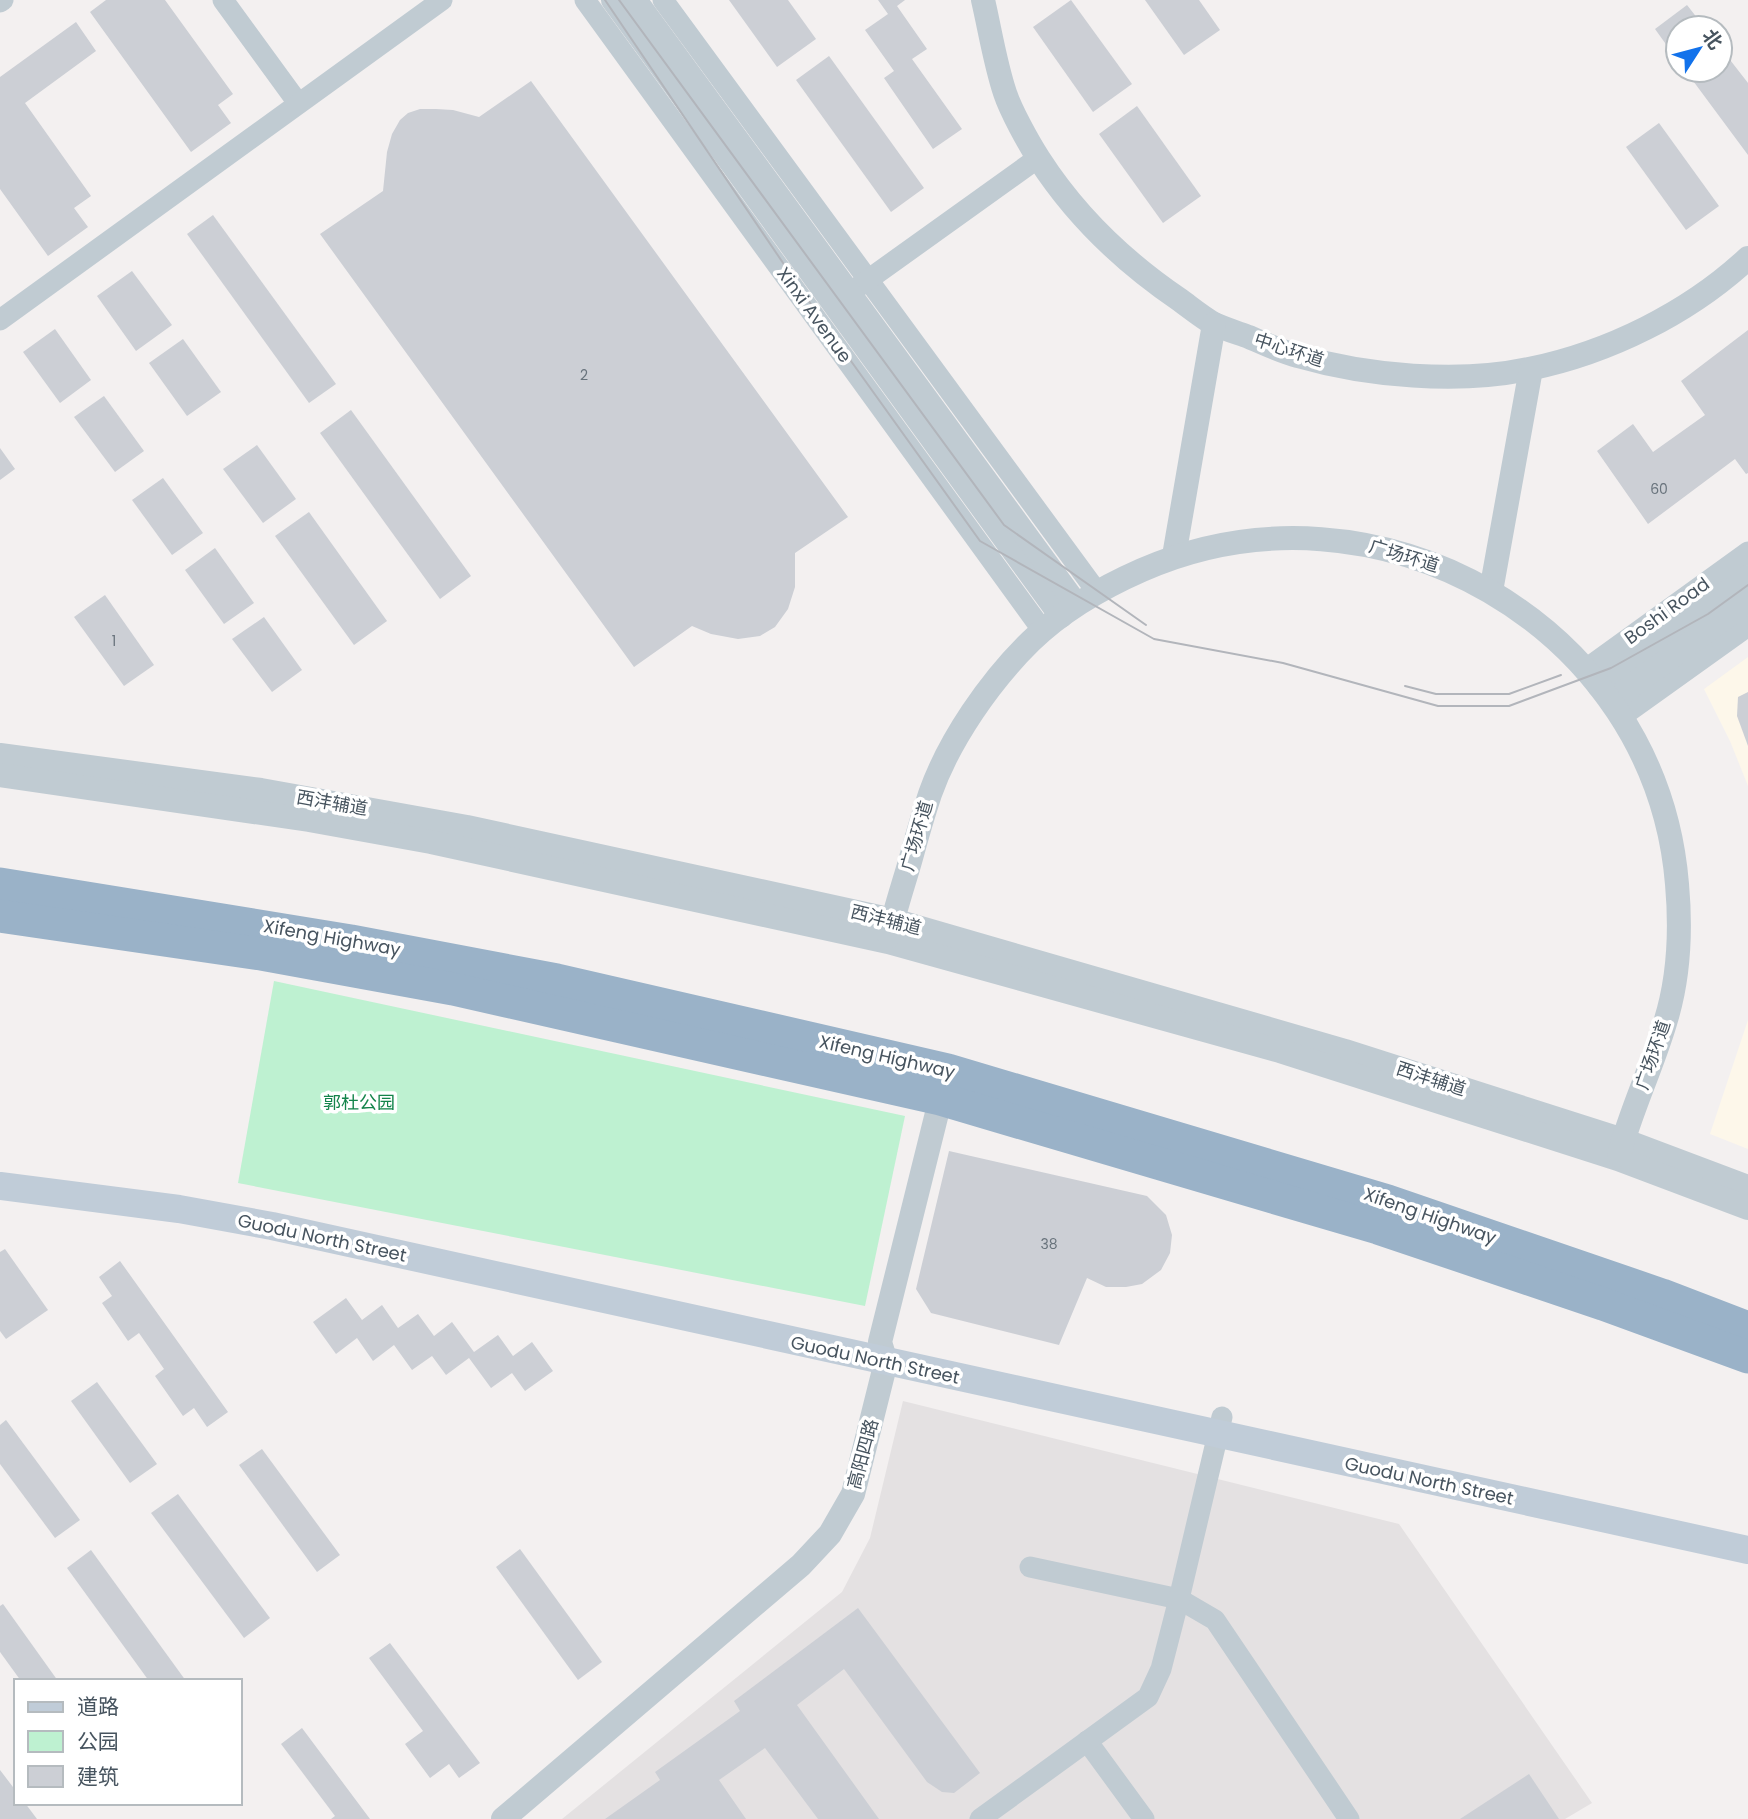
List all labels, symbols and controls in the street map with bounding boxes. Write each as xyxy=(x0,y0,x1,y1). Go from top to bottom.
north arrow xyxy=(1664,14,1734,84)
text: 北 xyxy=(1696,24,1729,55)
street label: Xinxi Avenue xyxy=(771,262,858,368)
street label: 中心环道 xyxy=(1251,327,1327,373)
house number: 2 xyxy=(580,365,588,385)
house number: 60 xyxy=(1650,479,1668,499)
street label: 广场环道 xyxy=(1366,533,1442,578)
street label: Boshi Road xyxy=(1619,571,1714,650)
house number: 1 xyxy=(112,631,116,651)
street label: 西沣辅道 xyxy=(294,784,370,821)
street label: 广场环道 xyxy=(895,798,938,874)
street label: 西沣辅道 xyxy=(848,899,924,940)
street label: Xifeng Highway xyxy=(262,913,403,962)
street label: 广场环道 xyxy=(1629,1017,1676,1093)
street label: Xifeng Highway xyxy=(817,1029,958,1084)
street label: 西沣辅道 xyxy=(1393,1056,1469,1102)
park label: 郭杜公园 xyxy=(323,1090,395,1115)
street label: Xifeng Highway xyxy=(1360,1181,1500,1250)
street label: Guodu North Street xyxy=(235,1207,409,1268)
house number: 38 xyxy=(1040,1234,1058,1254)
street label: Guodu North Street xyxy=(788,1329,962,1390)
street label: 高阳四路 xyxy=(841,1416,884,1492)
street label: Guodu North Street xyxy=(1342,1450,1516,1511)
legend xyxy=(14,1679,242,1805)
text: 道路 xyxy=(77,1692,119,1721)
text: 公园 xyxy=(77,1727,119,1756)
text: 建筑 xyxy=(77,1762,119,1791)

